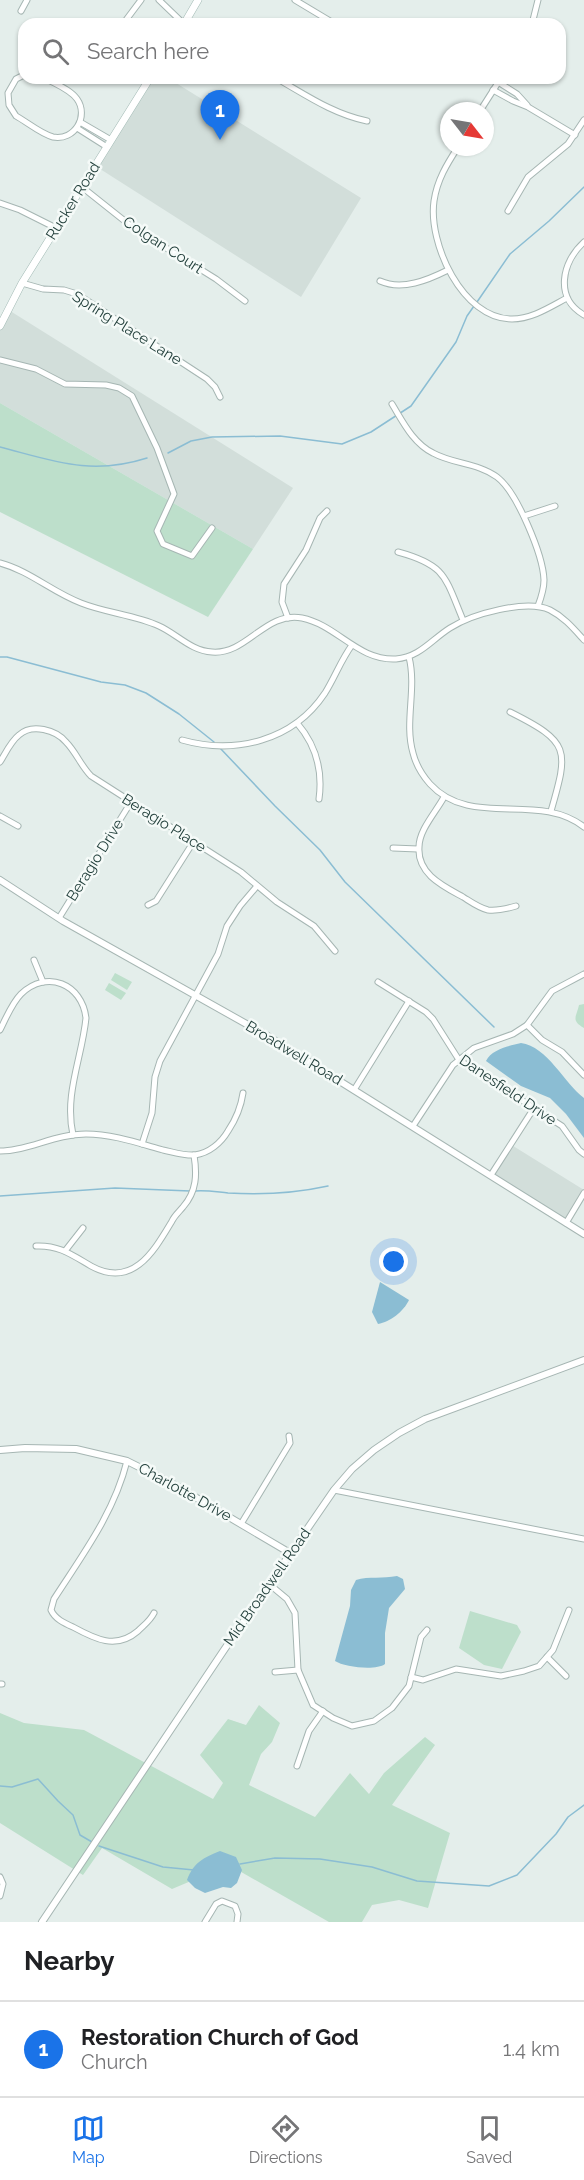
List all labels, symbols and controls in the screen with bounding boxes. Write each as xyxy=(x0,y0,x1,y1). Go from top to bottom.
search box xyxy=(18,18,566,84)
icon: search xyxy=(39,35,72,68)
text: Search here xyxy=(87,38,209,64)
pin: 1 xyxy=(200,90,240,140)
north arrow xyxy=(440,102,494,156)
street label: Rucker Road xyxy=(42,159,104,243)
street label: Colgan Court xyxy=(120,212,206,278)
street label: Spring Place Lane xyxy=(69,287,185,369)
street label: Beragio Place xyxy=(119,790,210,856)
street label: Beragio Drive xyxy=(63,816,127,904)
street label: Broadwell Road xyxy=(242,1017,346,1089)
street label: Danesfield Drive xyxy=(456,1051,560,1129)
your location xyxy=(379,1247,408,1276)
street label: Charlotte Drive xyxy=(135,1459,235,1525)
street label: Mid Broadwell Road xyxy=(220,1525,314,1649)
text: Nearby xyxy=(24,1946,114,1976)
text: Restoration Church of God xyxy=(81,2024,359,2050)
text: 1 xyxy=(39,2037,48,2061)
text: 1.4 km xyxy=(503,2037,560,2061)
text: Church xyxy=(81,2050,148,2074)
tab: Map xyxy=(72,2112,105,2167)
tab: Directions xyxy=(249,2112,323,2167)
tab: Saved xyxy=(466,2112,512,2167)

